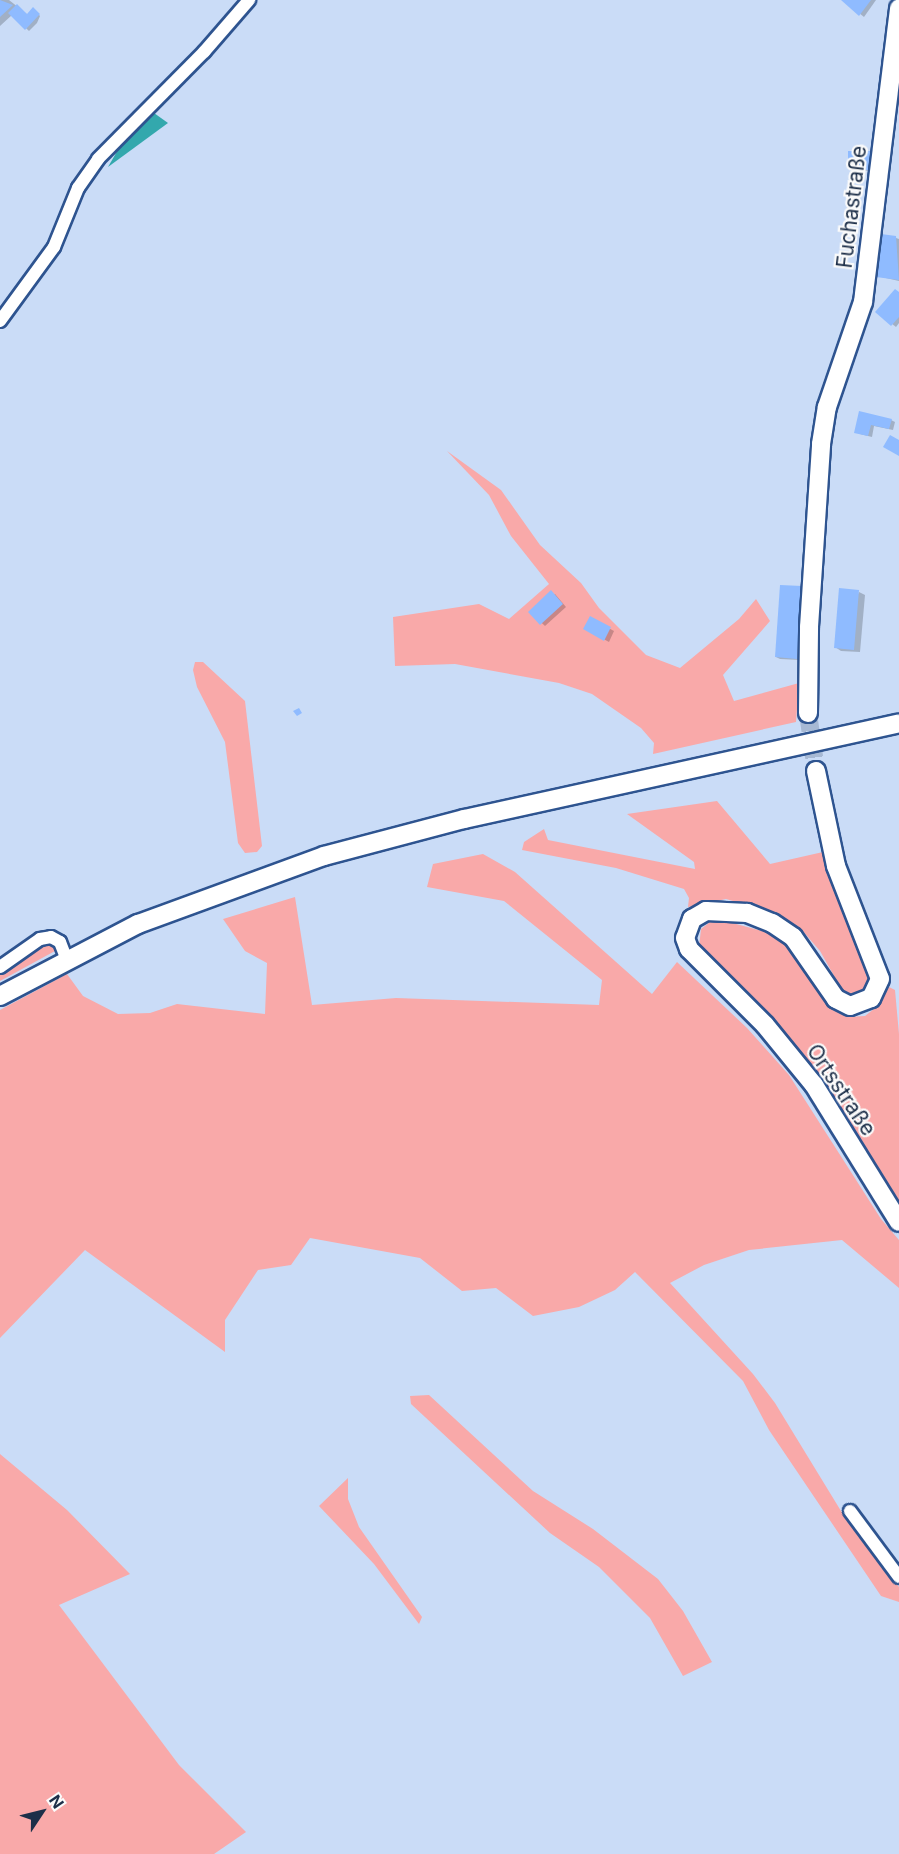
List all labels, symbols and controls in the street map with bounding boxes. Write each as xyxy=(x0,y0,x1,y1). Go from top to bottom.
street label: Fuchastraße xyxy=(832,144,872,270)
street label: Ortsstraße xyxy=(801,1039,881,1141)
north arrow xyxy=(12,1782,72,1842)
text: N xyxy=(45,1791,68,1812)

